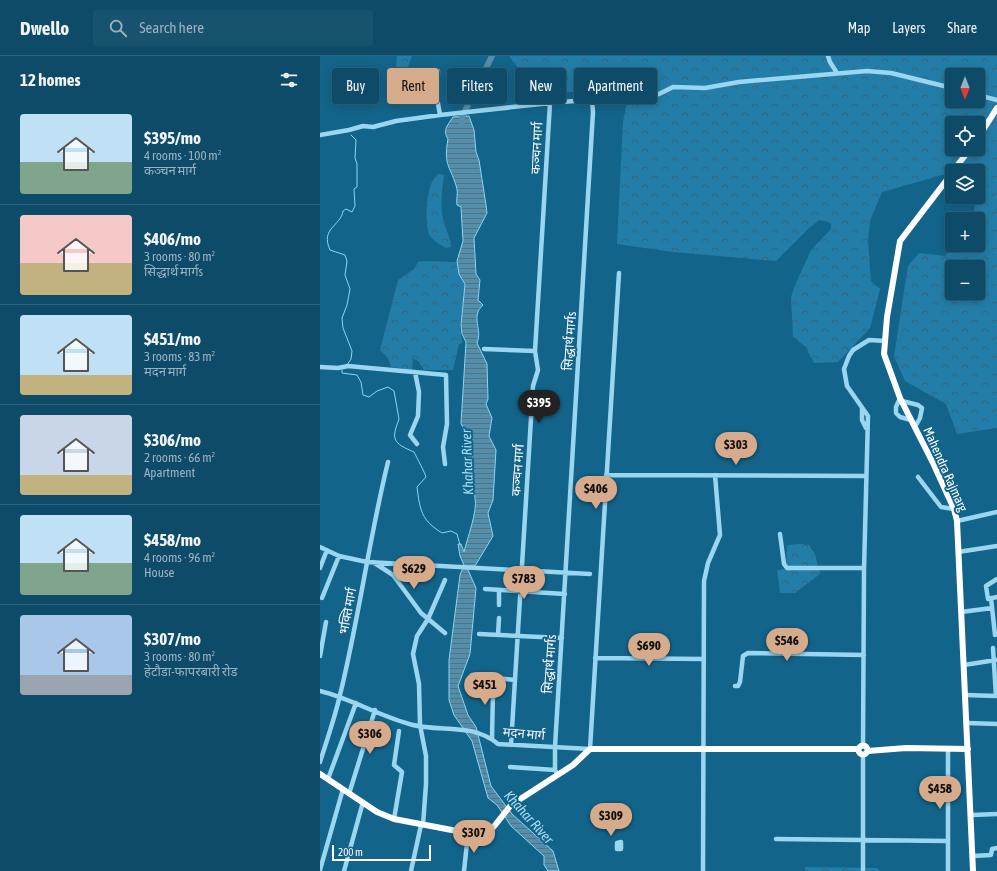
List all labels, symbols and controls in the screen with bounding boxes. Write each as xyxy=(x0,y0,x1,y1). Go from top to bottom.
search box xyxy=(93,10,373,46)
text: Dwello xyxy=(20,17,69,39)
icon: search xyxy=(107,17,129,39)
text: Search here xyxy=(139,19,204,36)
text: Map xyxy=(848,20,870,36)
text: Layers xyxy=(892,20,925,36)
text: Share xyxy=(947,20,977,36)
chip: Buy xyxy=(332,68,379,104)
chip: Rent xyxy=(387,68,439,104)
chip: Filters xyxy=(447,68,507,104)
chip: New xyxy=(515,68,566,104)
chip: Apartment xyxy=(574,68,657,104)
north arrow xyxy=(945,68,985,108)
map controls xyxy=(945,68,985,300)
icon: filters xyxy=(278,69,300,91)
text: 12 homes xyxy=(20,70,81,90)
button: locate xyxy=(945,116,985,156)
street label: कञ्चन मार्ग xyxy=(528,121,545,174)
text: $395/mo xyxy=(144,128,201,148)
icon: home xyxy=(52,130,100,178)
text: 4 rooms · 100 m² xyxy=(144,148,221,163)
text: कञ्चन मार्ग xyxy=(144,163,196,178)
button: layers xyxy=(945,164,985,204)
button: + xyxy=(945,212,985,252)
text: $406/mo xyxy=(144,229,201,249)
icon: home xyxy=(52,231,100,279)
text: 3 rooms · 80 m² xyxy=(144,249,215,264)
button: − xyxy=(945,260,985,300)
text: सिद्धार्थ मार्गs xyxy=(144,264,203,279)
street label: सिद्धार्थ मार्गs xyxy=(560,311,579,371)
text: $451/mo xyxy=(144,329,201,349)
icon: home xyxy=(52,331,100,379)
text: 3 rooms · 83 m² xyxy=(144,349,215,364)
text: मदन मार्ग xyxy=(144,364,186,379)
pin: $395 xyxy=(515,390,563,424)
text: $395 xyxy=(527,395,551,410)
street label: Mahendra Rajmarg xyxy=(920,425,971,514)
water label: Khahar River xyxy=(458,428,476,495)
text: $306/mo xyxy=(144,430,201,450)
icon: home xyxy=(52,431,100,479)
pin: $303 xyxy=(712,432,760,466)
text: $303 xyxy=(724,437,748,452)
street label: कञ्चन मार्ग xyxy=(508,443,527,497)
text: 2 rooms · 66 m² xyxy=(144,450,215,465)
text: Apartment xyxy=(144,465,195,480)
pin: $406 xyxy=(572,476,620,510)
text: $406 xyxy=(584,481,608,496)
text: $458/mo xyxy=(144,530,201,550)
icon: home xyxy=(52,531,100,579)
text: 4 rooms · 96 m² xyxy=(144,550,215,565)
pin: $629 xyxy=(390,556,438,590)
text: $629 xyxy=(402,561,426,576)
text: House xyxy=(144,565,174,580)
pin: $783 xyxy=(500,566,548,600)
text: $783 xyxy=(512,571,536,586)
street label: भक्ति मार्ग xyxy=(336,586,360,636)
pin: $546 xyxy=(763,628,811,662)
text: $307/mo xyxy=(144,629,201,649)
icon: home xyxy=(52,631,100,679)
pin: $690 xyxy=(625,633,673,667)
text: $546 xyxy=(775,633,799,648)
street label: सिद्धार्थ मार्गs xyxy=(540,634,559,694)
text: $690 xyxy=(637,638,661,653)
text: 3 rooms · 80 m² xyxy=(144,649,215,664)
text: हेटौडा-फापरबारी रोड xyxy=(144,664,237,679)
pin: $451 xyxy=(461,672,509,706)
text: $451 xyxy=(473,677,497,692)
pin: $306 xyxy=(346,721,394,755)
street label: मदन मार्ग xyxy=(502,724,547,743)
text: $306 xyxy=(358,726,382,741)
pin: $458 xyxy=(916,776,964,810)
text: $458 xyxy=(928,781,952,796)
water label: Khahar River xyxy=(501,787,558,847)
pin: $309 xyxy=(587,803,635,837)
text: $309 xyxy=(599,808,623,823)
pin: $307 xyxy=(450,820,498,854)
text: $307 xyxy=(462,825,486,840)
scale bar xyxy=(332,843,431,862)
text: 200 m xyxy=(338,846,363,858)

